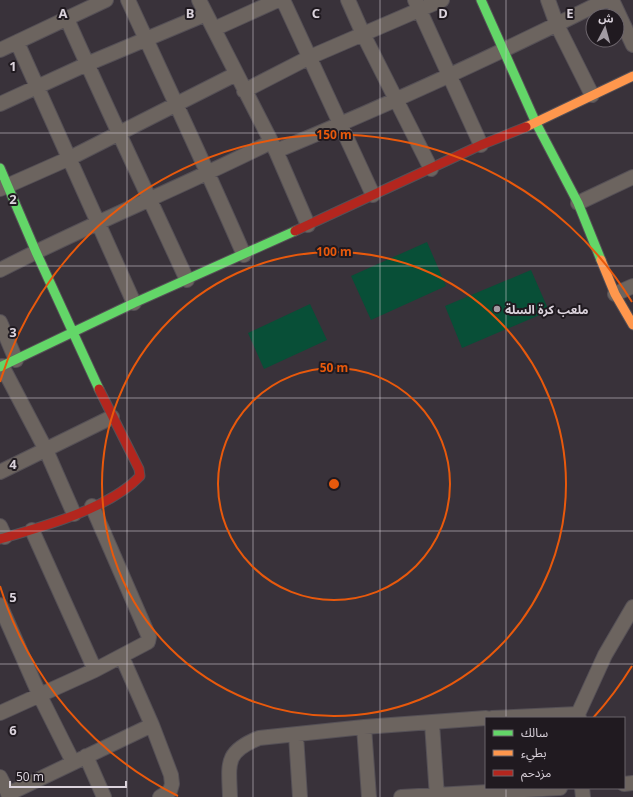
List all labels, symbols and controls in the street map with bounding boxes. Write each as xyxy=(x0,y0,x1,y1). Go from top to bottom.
text: A xyxy=(59,4,68,22)
text: B xyxy=(186,4,194,22)
text: C xyxy=(312,4,320,22)
text: D xyxy=(438,4,448,22)
text: E xyxy=(566,4,574,22)
north arrow xyxy=(585,8,625,48)
text: ش xyxy=(598,9,614,26)
text: 1 xyxy=(9,57,17,75)
text: 150 m xyxy=(316,126,352,143)
text: 2 xyxy=(9,190,17,208)
text: 100 m xyxy=(316,243,352,260)
place label: ملعب كرة السلة xyxy=(505,301,589,318)
marker: ملعب كرة السلة xyxy=(492,304,502,314)
text: 3 xyxy=(9,323,17,341)
text: 50 m xyxy=(320,359,348,376)
text: 4 xyxy=(9,455,17,473)
centre of rings xyxy=(327,477,341,491)
text: 5 xyxy=(9,588,17,606)
legend xyxy=(485,717,625,789)
text: 6 xyxy=(9,721,17,739)
text: سالك xyxy=(521,724,548,741)
text: بطيء xyxy=(521,744,547,763)
scale bar xyxy=(10,763,126,789)
text: مزدحم xyxy=(521,764,551,782)
text: 50 m xyxy=(16,768,44,785)

